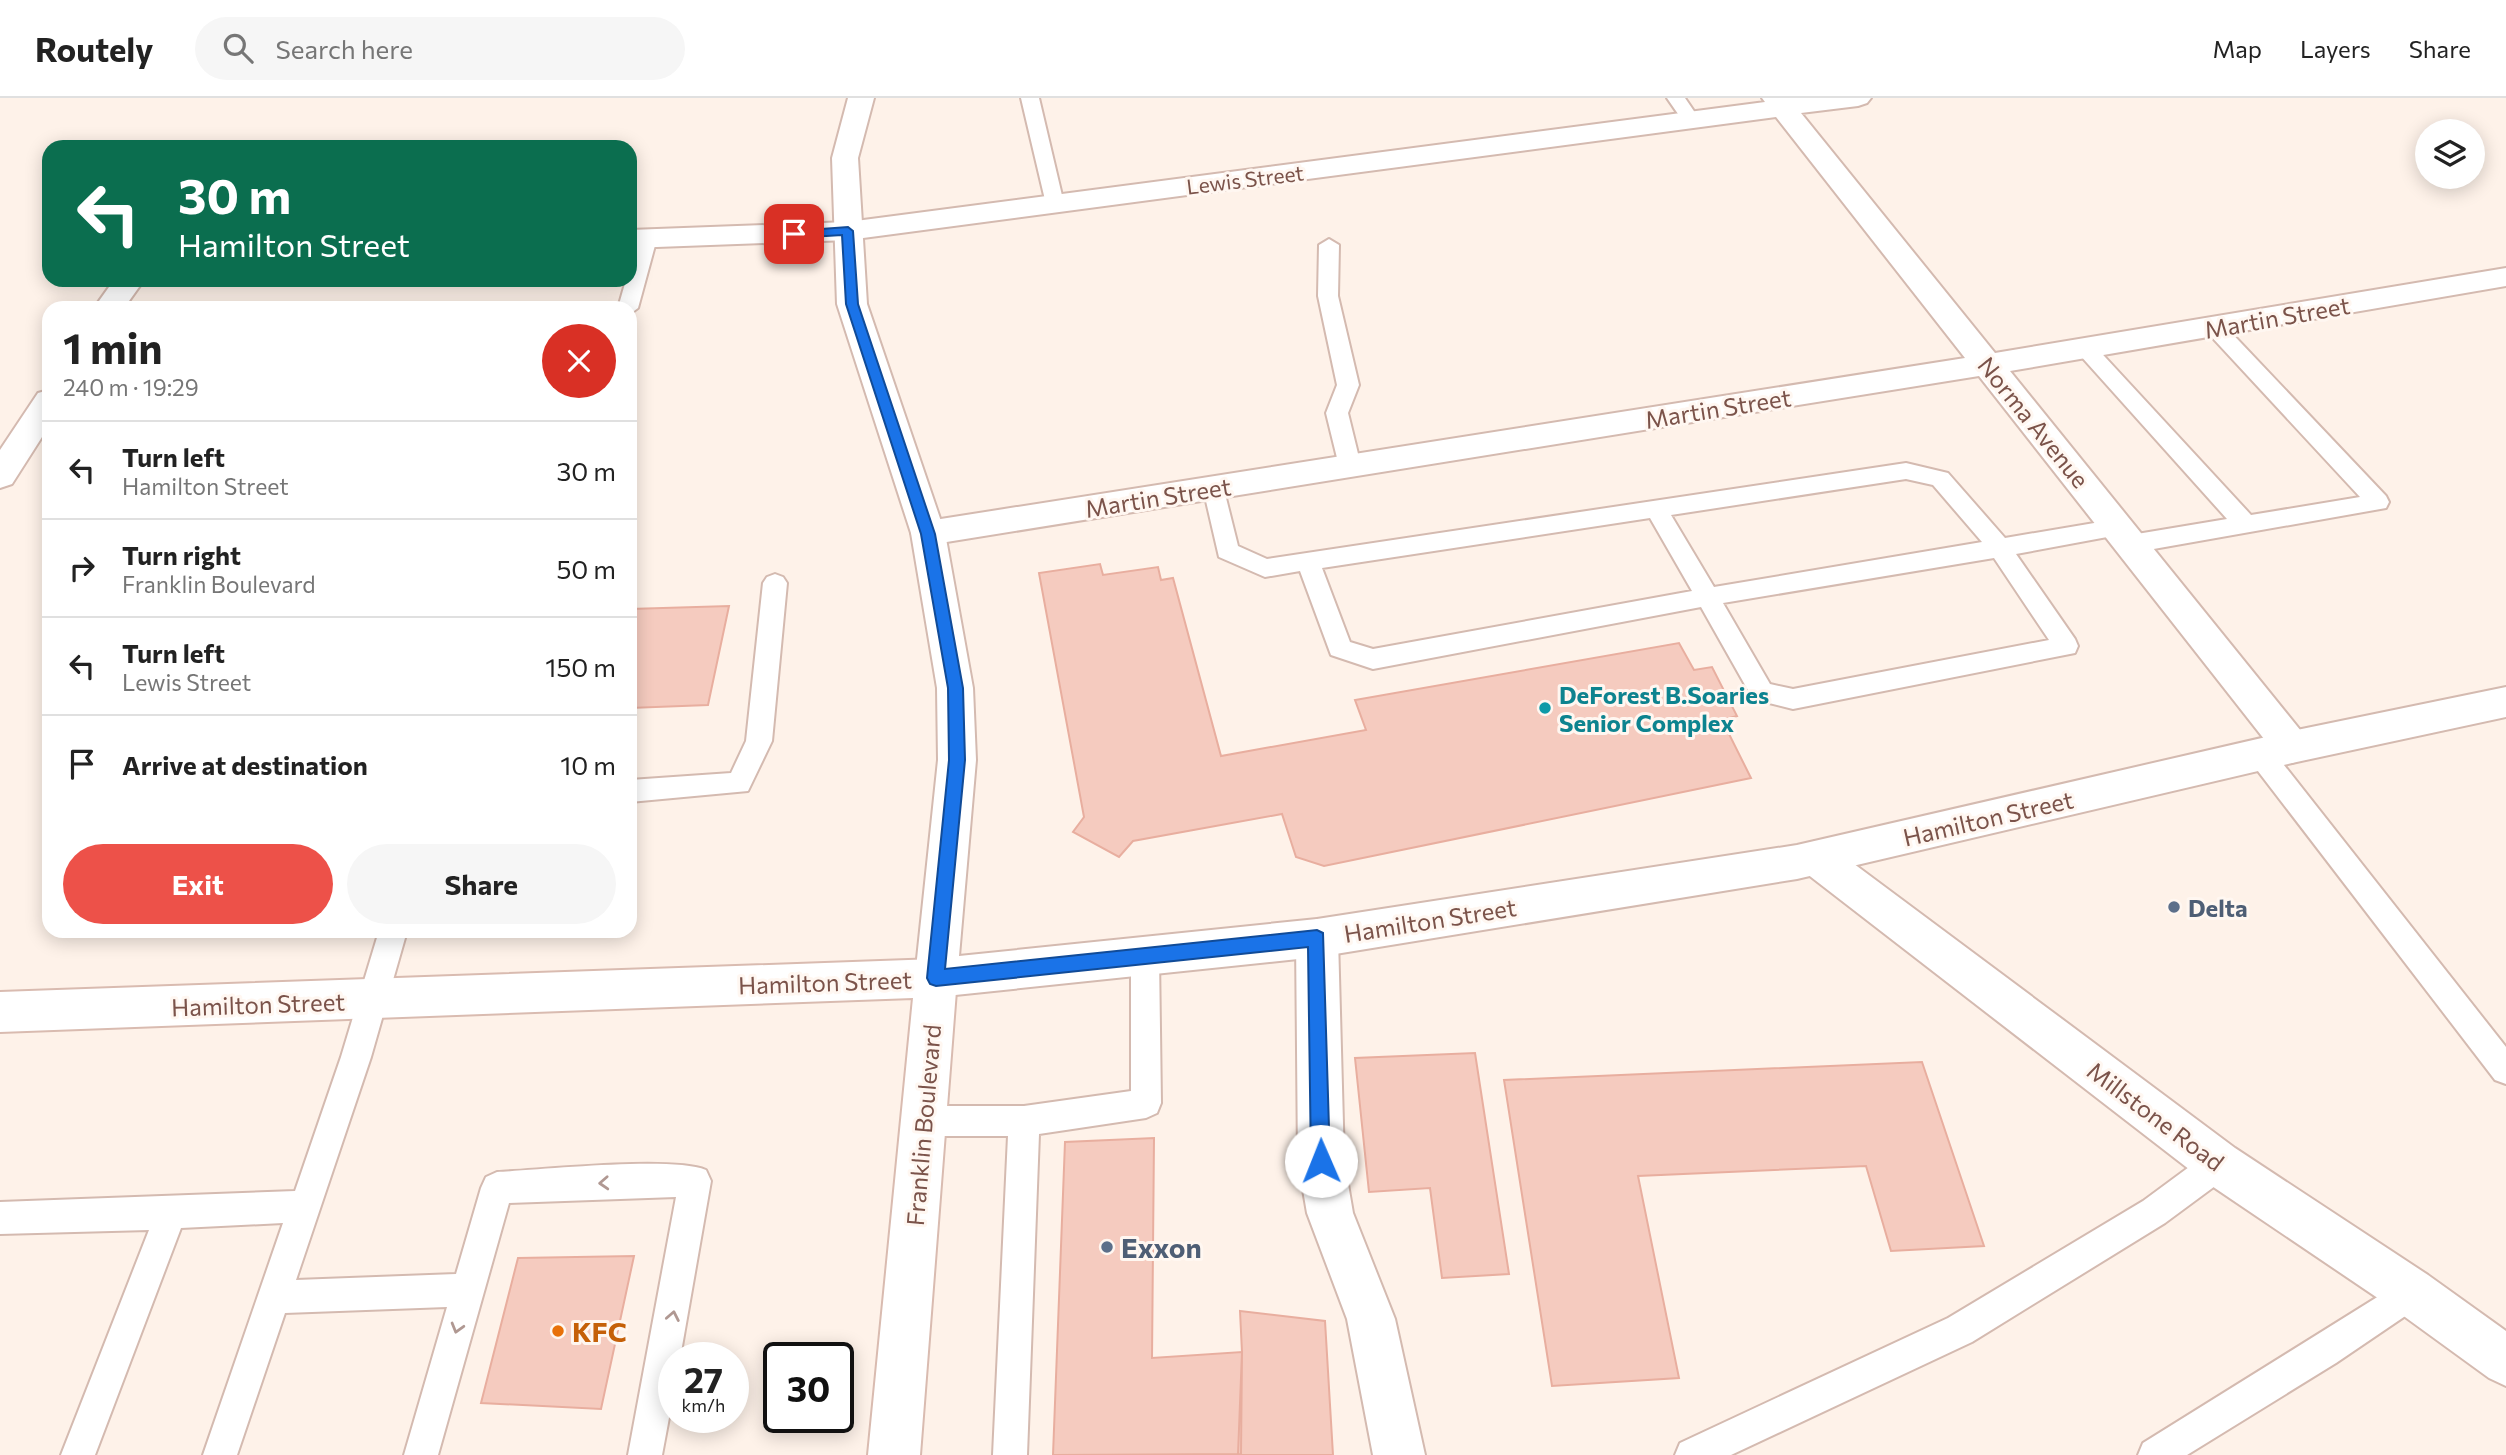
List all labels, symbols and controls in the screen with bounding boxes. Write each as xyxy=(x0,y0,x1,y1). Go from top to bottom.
search box xyxy=(195,17,685,80)
text: Routely xyxy=(35,28,153,69)
icon: search xyxy=(219,29,257,67)
text: Search here xyxy=(275,33,413,64)
text: Map xyxy=(2213,34,2262,63)
text: Layers xyxy=(2300,34,2371,63)
text: Share xyxy=(2409,34,2471,63)
map controls xyxy=(2415,119,2485,189)
button: layers xyxy=(2415,119,2485,189)
street label: Lewis Street xyxy=(1185,159,1305,199)
text: 30 m xyxy=(178,164,291,224)
icon: left xyxy=(63,168,154,259)
pin xyxy=(764,204,824,264)
icon: arrive xyxy=(775,215,813,253)
text: Hamilton Street xyxy=(178,224,410,264)
street label: Martin Street xyxy=(2202,290,2352,344)
text: 1 min xyxy=(63,321,163,373)
button: close xyxy=(542,324,616,398)
street label: Norma Avenue xyxy=(1972,351,2096,493)
text: 240 m · 19:29 xyxy=(63,373,199,401)
street label: Martin Street xyxy=(1643,382,1793,434)
text: Turn left xyxy=(122,441,225,472)
icon: left xyxy=(63,451,101,489)
text: 30 m xyxy=(557,455,616,486)
street label: Martin Street xyxy=(1083,471,1233,523)
text: Hamilton Street xyxy=(122,472,289,500)
text: Turn right xyxy=(122,539,241,570)
icon: right xyxy=(63,549,101,587)
text: 50 m xyxy=(556,553,616,584)
text: Franklin Boulevard xyxy=(122,570,316,598)
text: Turn left xyxy=(122,637,225,668)
icon: left xyxy=(63,647,101,685)
text: 150 m xyxy=(545,651,616,682)
text: Lewis Street xyxy=(122,668,251,696)
place label: DeForest B.Soaries Senior Complex xyxy=(1559,680,1769,737)
marker: DeForest B.Soaries Senior Complex xyxy=(1537,700,1553,716)
icon: arrive xyxy=(63,745,101,783)
text: Arrive at destination xyxy=(122,749,368,780)
text: 10 m xyxy=(560,749,616,780)
street label: Hamilton Street xyxy=(1900,784,2076,852)
button: Exit xyxy=(63,844,333,924)
button: Share xyxy=(347,844,616,924)
street label: Hamilton Street xyxy=(1342,892,1518,948)
place label: Delta xyxy=(2188,893,2248,922)
marker: Delta xyxy=(2166,899,2182,915)
street label: Hamilton Street xyxy=(738,964,913,1000)
street label: Hamilton Street xyxy=(171,986,346,1022)
street label: Franklin Boulevard xyxy=(900,1023,946,1227)
street label: Millstone Road xyxy=(2082,1055,2230,1177)
position arrow xyxy=(1284,1124,1358,1198)
one-way arrow xyxy=(598,1175,609,1190)
place label: Exxon xyxy=(1121,1230,1202,1264)
marker: Exxon xyxy=(1099,1239,1115,1255)
one-way arrow xyxy=(664,1310,679,1322)
place label: KFC xyxy=(572,1314,627,1348)
one-way arrow xyxy=(451,1321,466,1333)
marker: KFC xyxy=(550,1323,566,1339)
speed limit sign: 30 xyxy=(763,1342,854,1433)
text: 27 xyxy=(684,1357,723,1400)
text: km/h xyxy=(682,1394,725,1416)

